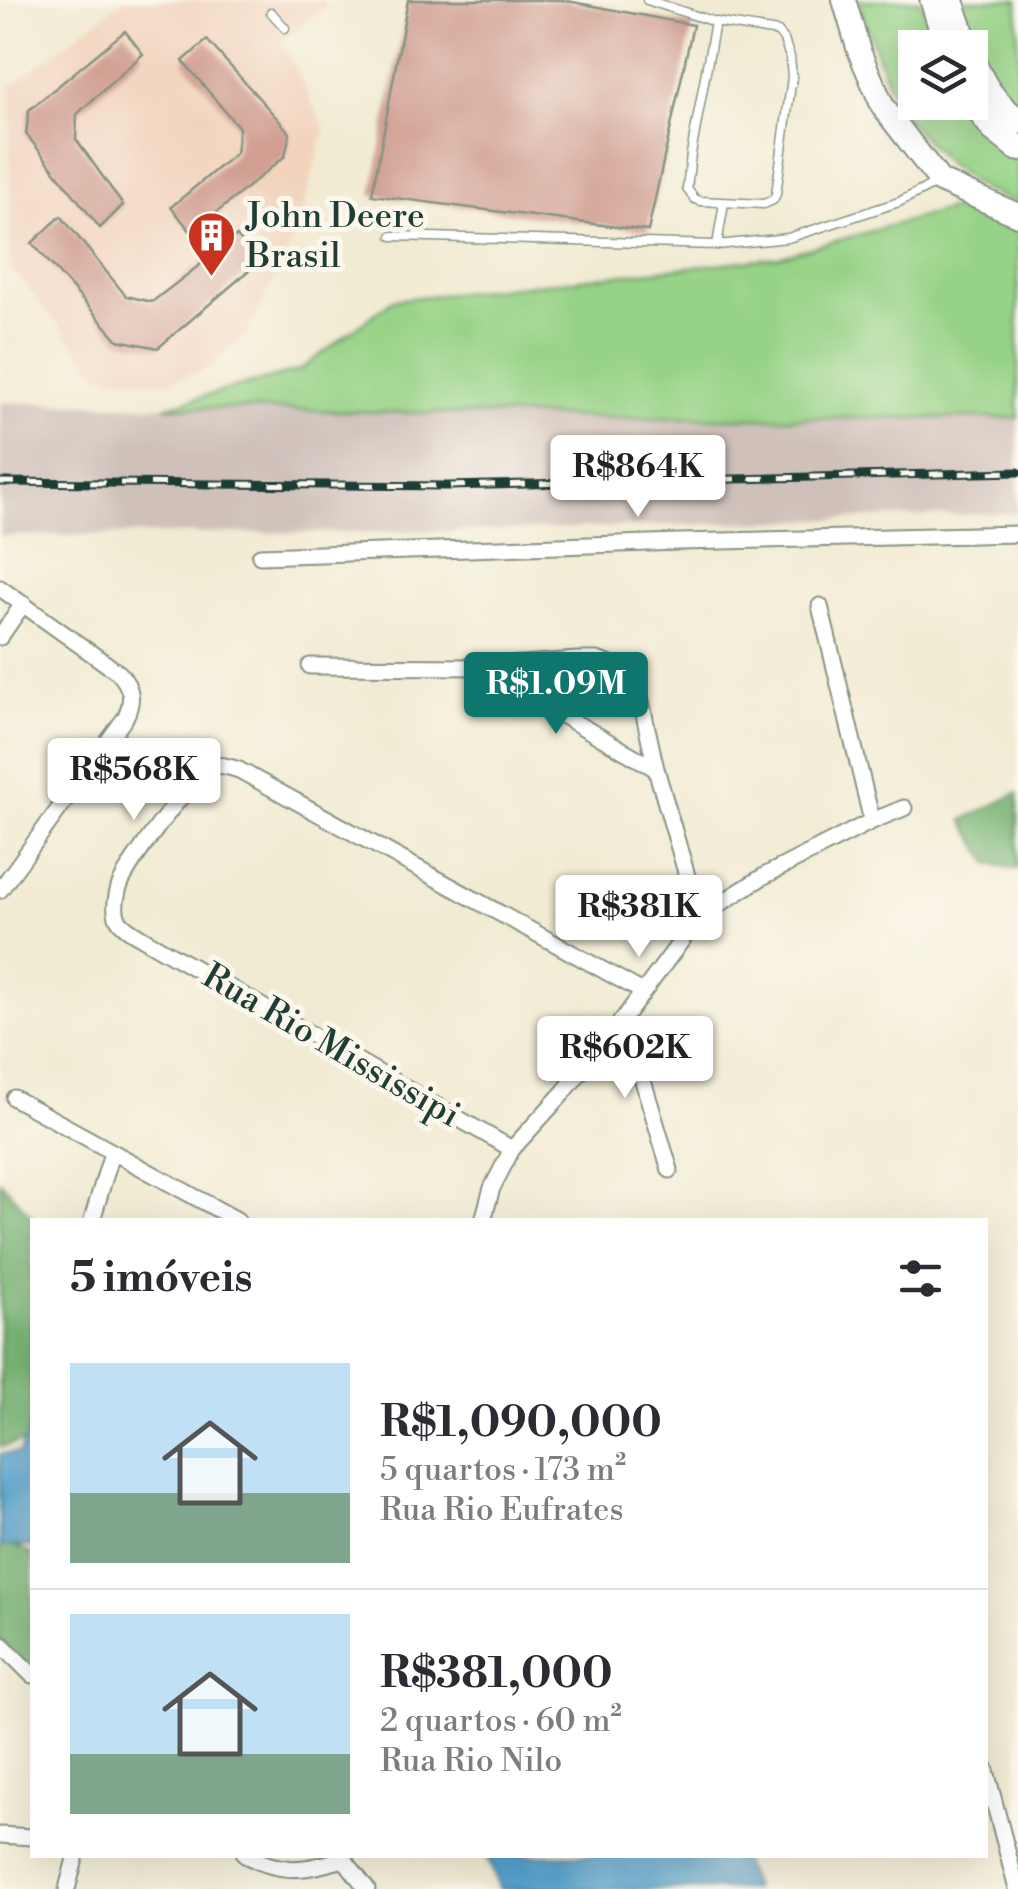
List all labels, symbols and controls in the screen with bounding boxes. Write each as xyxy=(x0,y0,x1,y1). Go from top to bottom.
map controls xyxy=(898,30,988,120)
button: layers xyxy=(898,30,988,120)
place label: John Deere Brasil xyxy=(244,195,425,278)
building icon: John Deere Brasil xyxy=(185,210,237,278)
pin: R$864K xyxy=(557,435,719,520)
text: R$864K xyxy=(572,447,704,487)
pin: R$1.09M xyxy=(464,652,648,737)
text: R$1.09M xyxy=(486,664,626,704)
pin: R$568K xyxy=(53,738,215,823)
text: R$568K xyxy=(69,750,199,790)
pin: R$381K xyxy=(558,875,720,960)
text: R$381K xyxy=(577,887,701,927)
street label: Rua Rio Mississipi xyxy=(195,955,467,1137)
pin: R$602K xyxy=(544,1016,706,1101)
text: R$602K xyxy=(559,1028,691,1068)
icon: filters xyxy=(893,1251,948,1306)
text: 5 imóveis xyxy=(70,1252,253,1305)
text: R$1,090,000 xyxy=(380,1397,662,1450)
icon: home xyxy=(150,1403,270,1523)
text: 5 quartos · 173 m² xyxy=(380,1450,626,1490)
text: Rua Rio Eufrates xyxy=(380,1490,623,1530)
text: R$381,000 xyxy=(380,1648,613,1701)
icon: home xyxy=(150,1654,270,1774)
text: 2 quartos · 60 m² xyxy=(380,1701,622,1741)
text: Rua Rio Nilo xyxy=(380,1741,562,1781)

